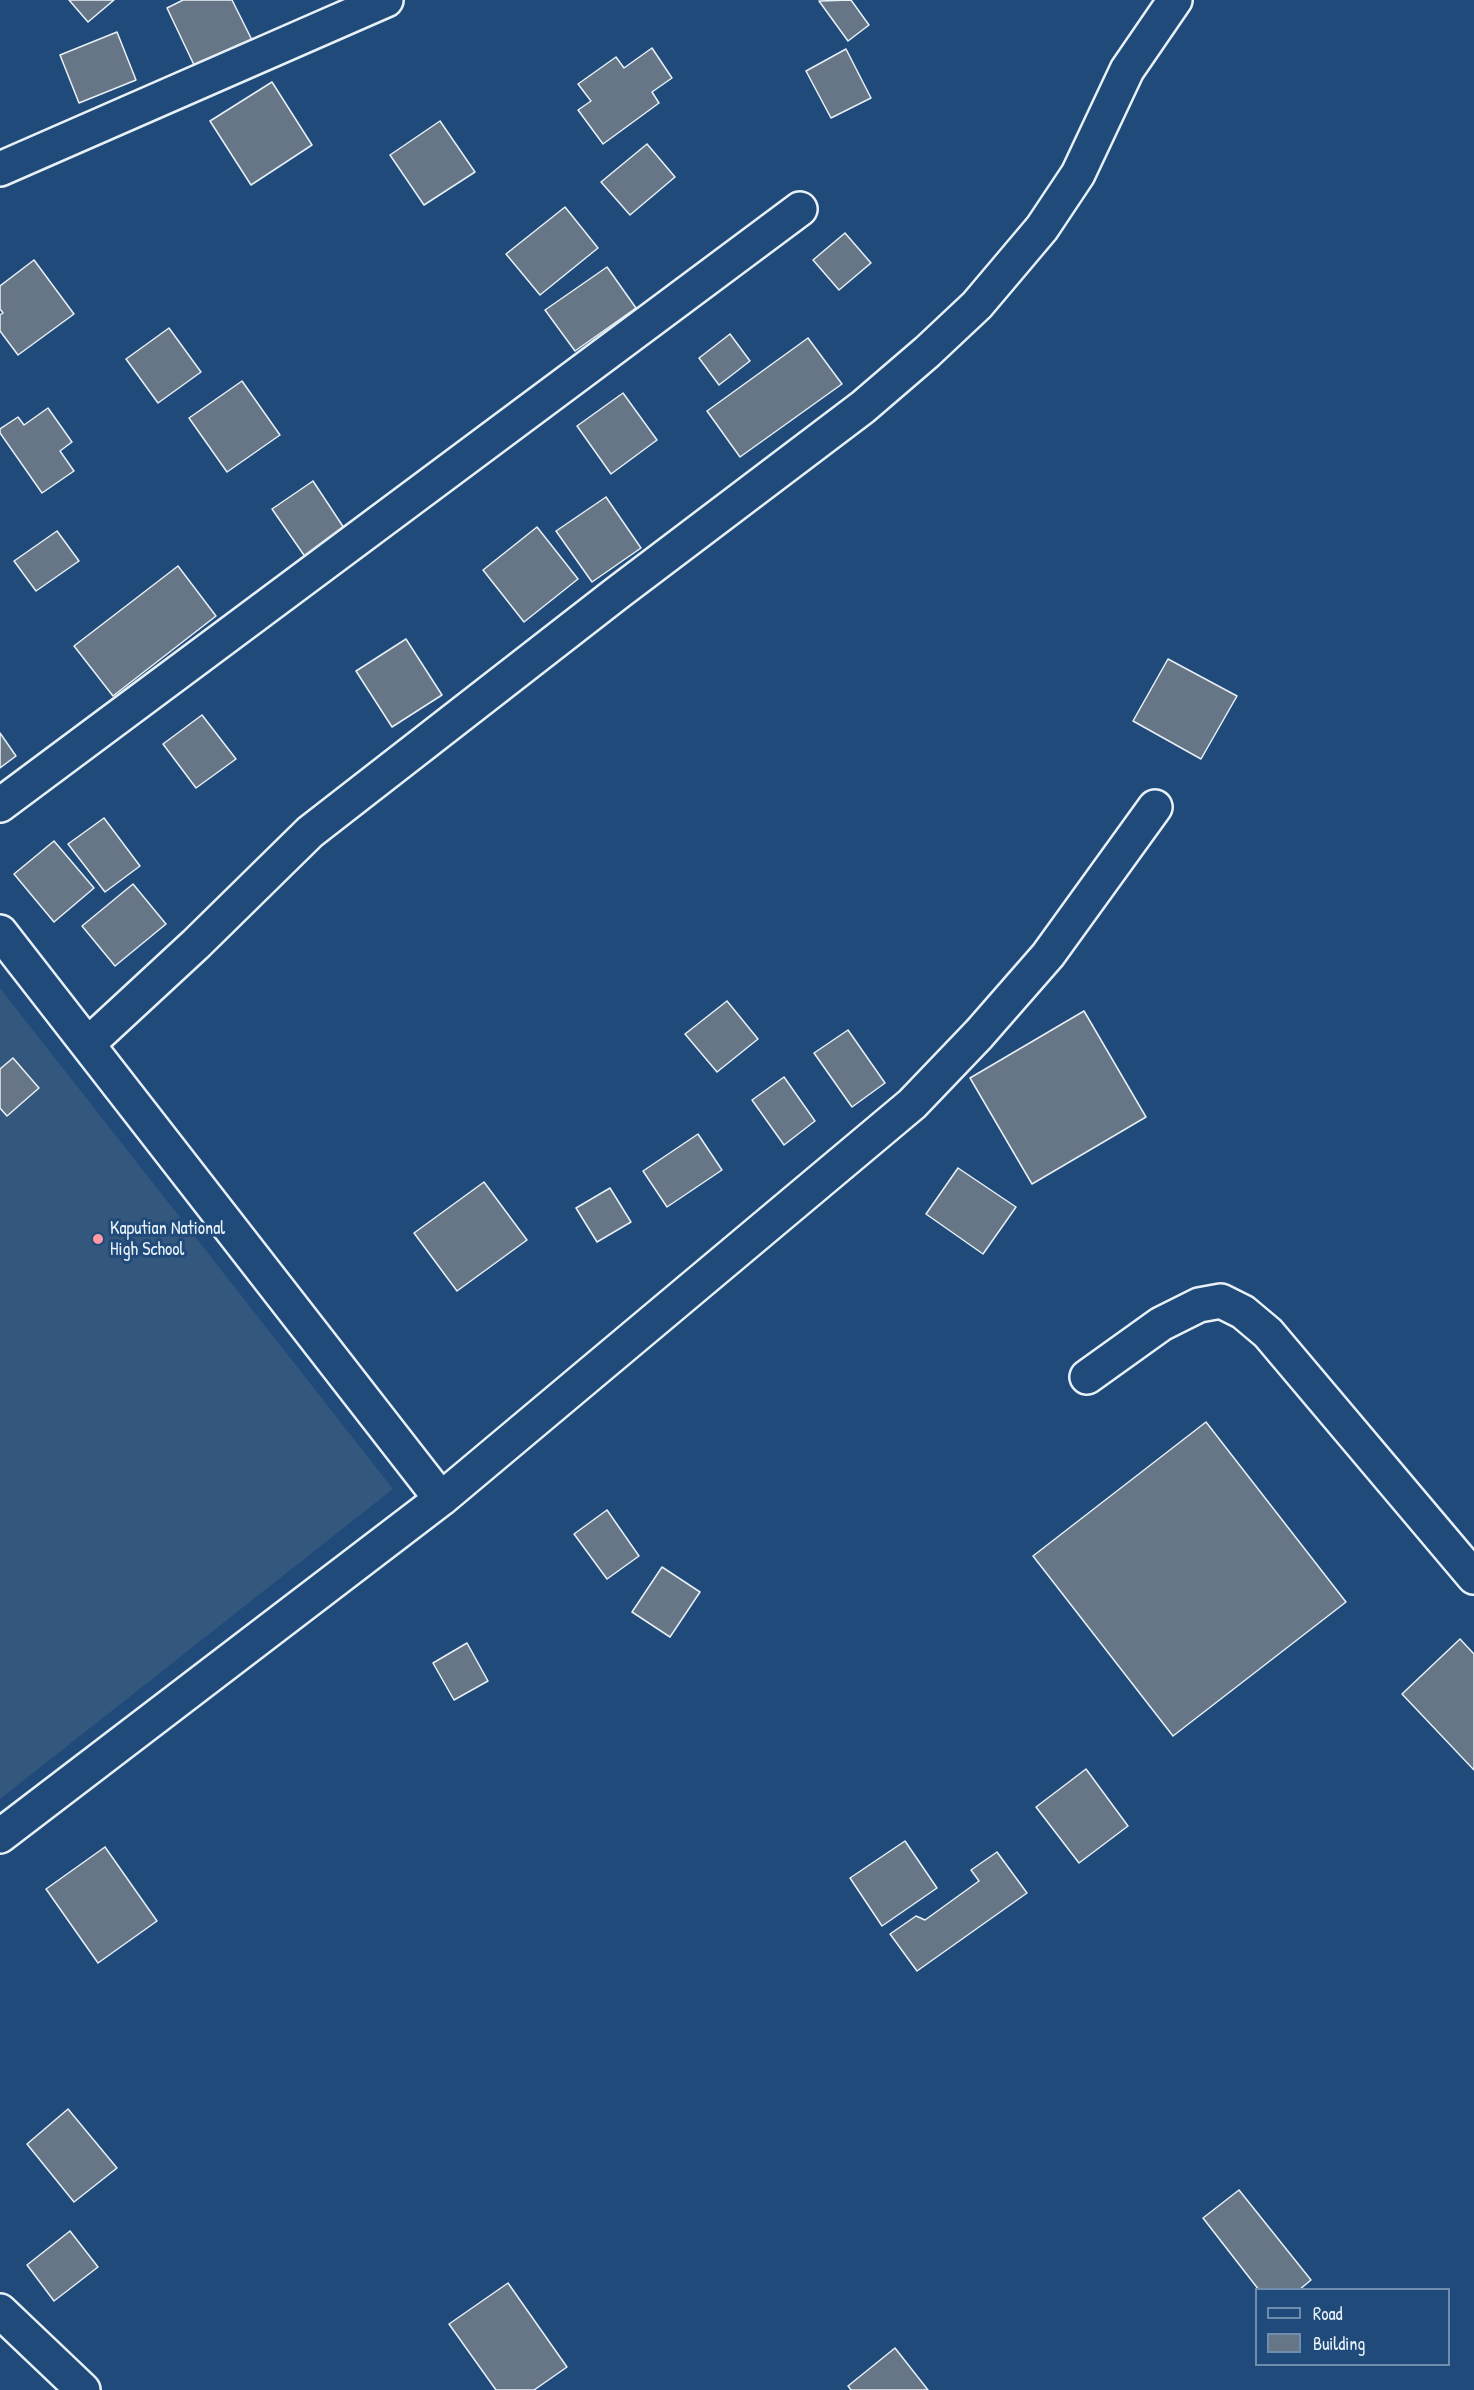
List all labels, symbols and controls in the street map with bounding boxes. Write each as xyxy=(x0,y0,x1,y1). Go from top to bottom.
place label: Kaputian National High School xyxy=(110,1218,225,1260)
marker: Kaputian National High School xyxy=(91,1232,105,1246)
legend xyxy=(1255,2288,1450,2366)
text: Road xyxy=(1313,2301,1343,2326)
text: Building xyxy=(1313,2331,1365,2356)

